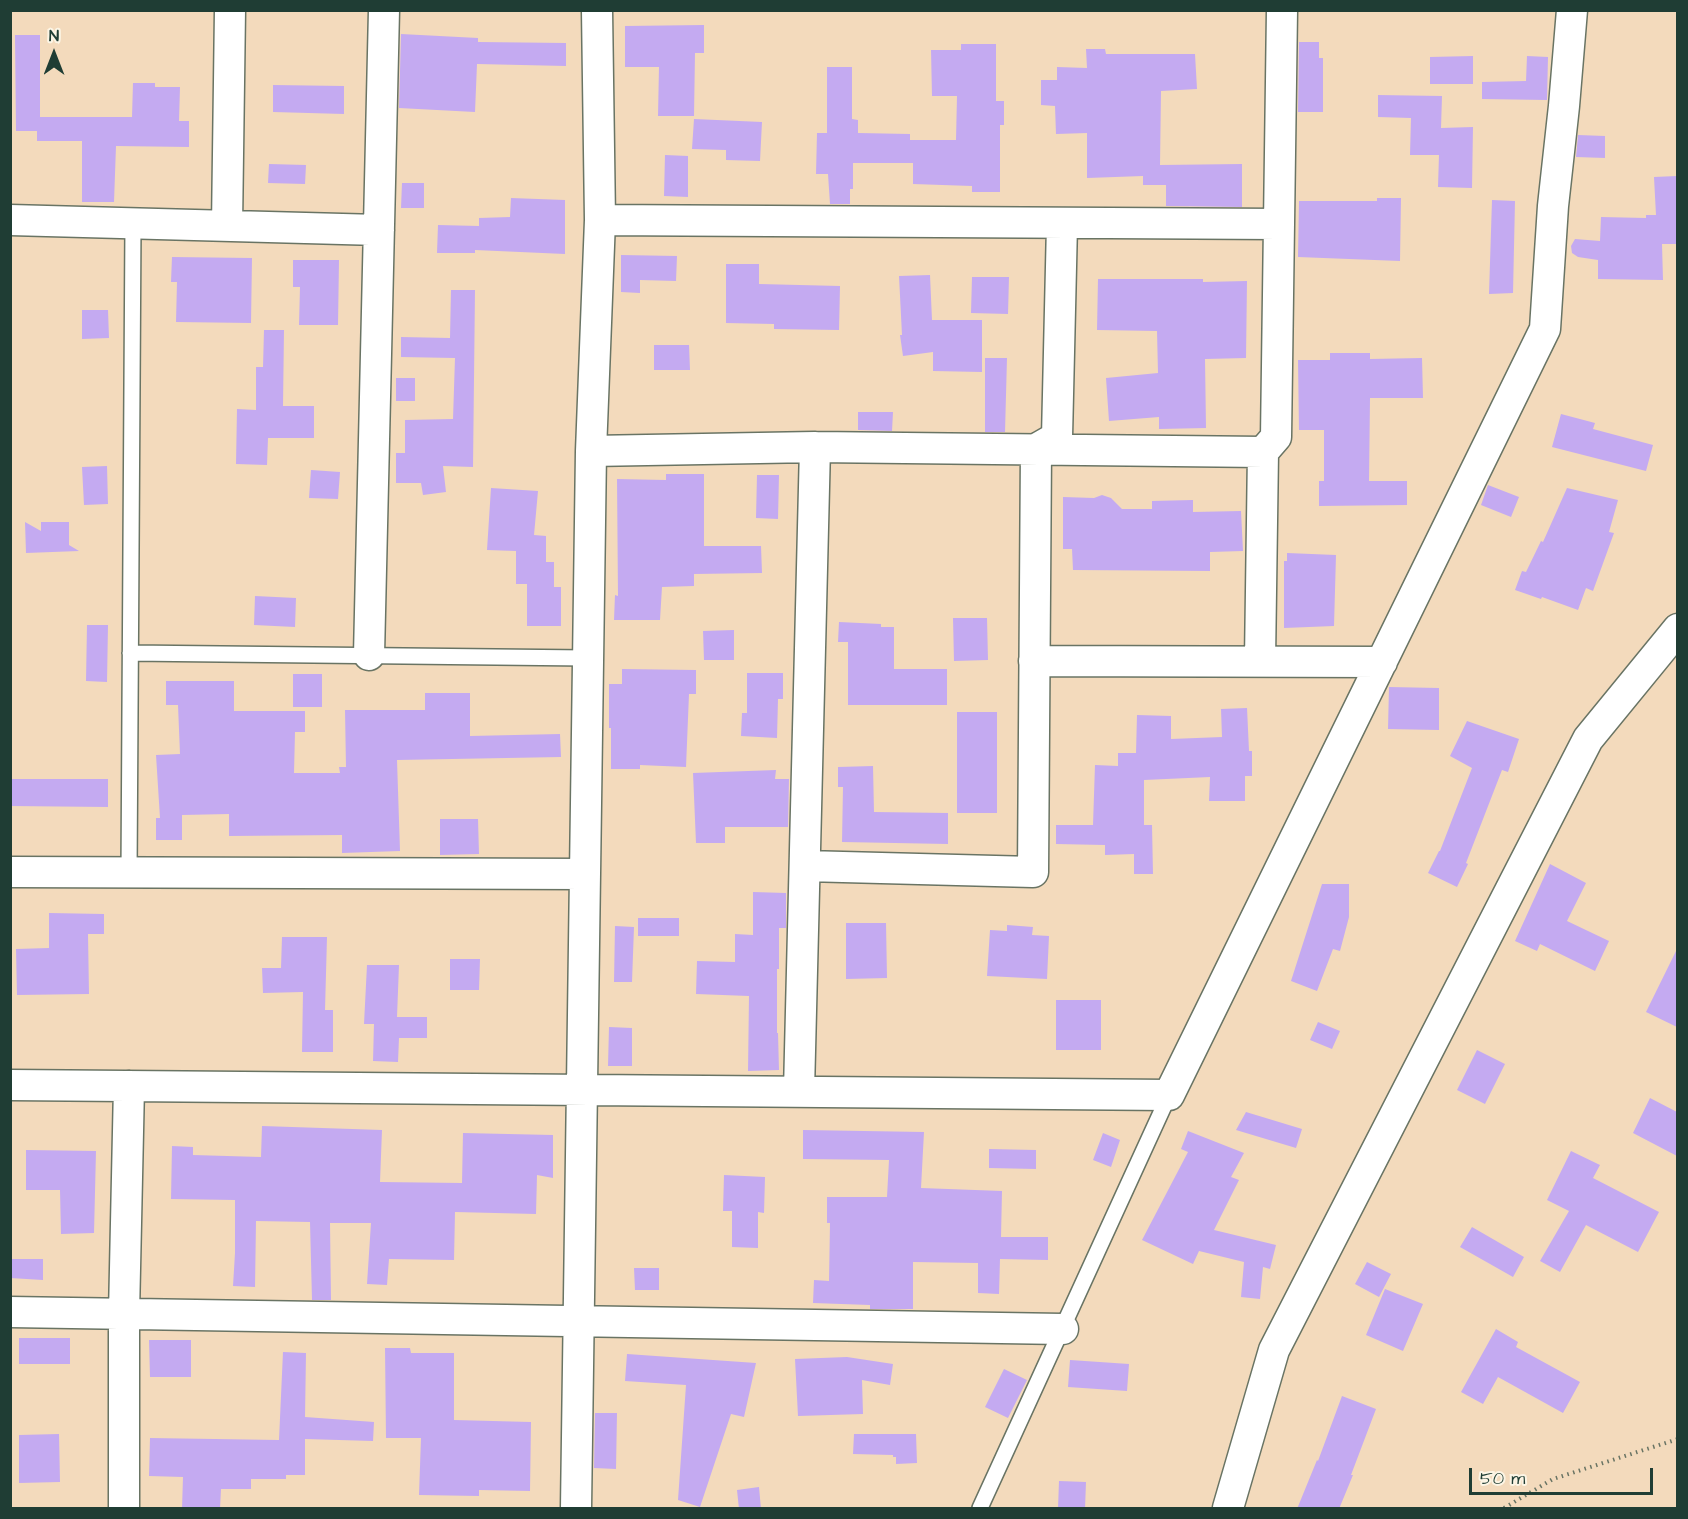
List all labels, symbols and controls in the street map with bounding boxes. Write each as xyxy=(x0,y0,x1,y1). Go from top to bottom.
north arrow xyxy=(24,24,84,84)
text: N xyxy=(49,25,59,47)
scale bar xyxy=(1472,1456,1656,1494)
text: 50 m xyxy=(1480,1466,1525,1491)

